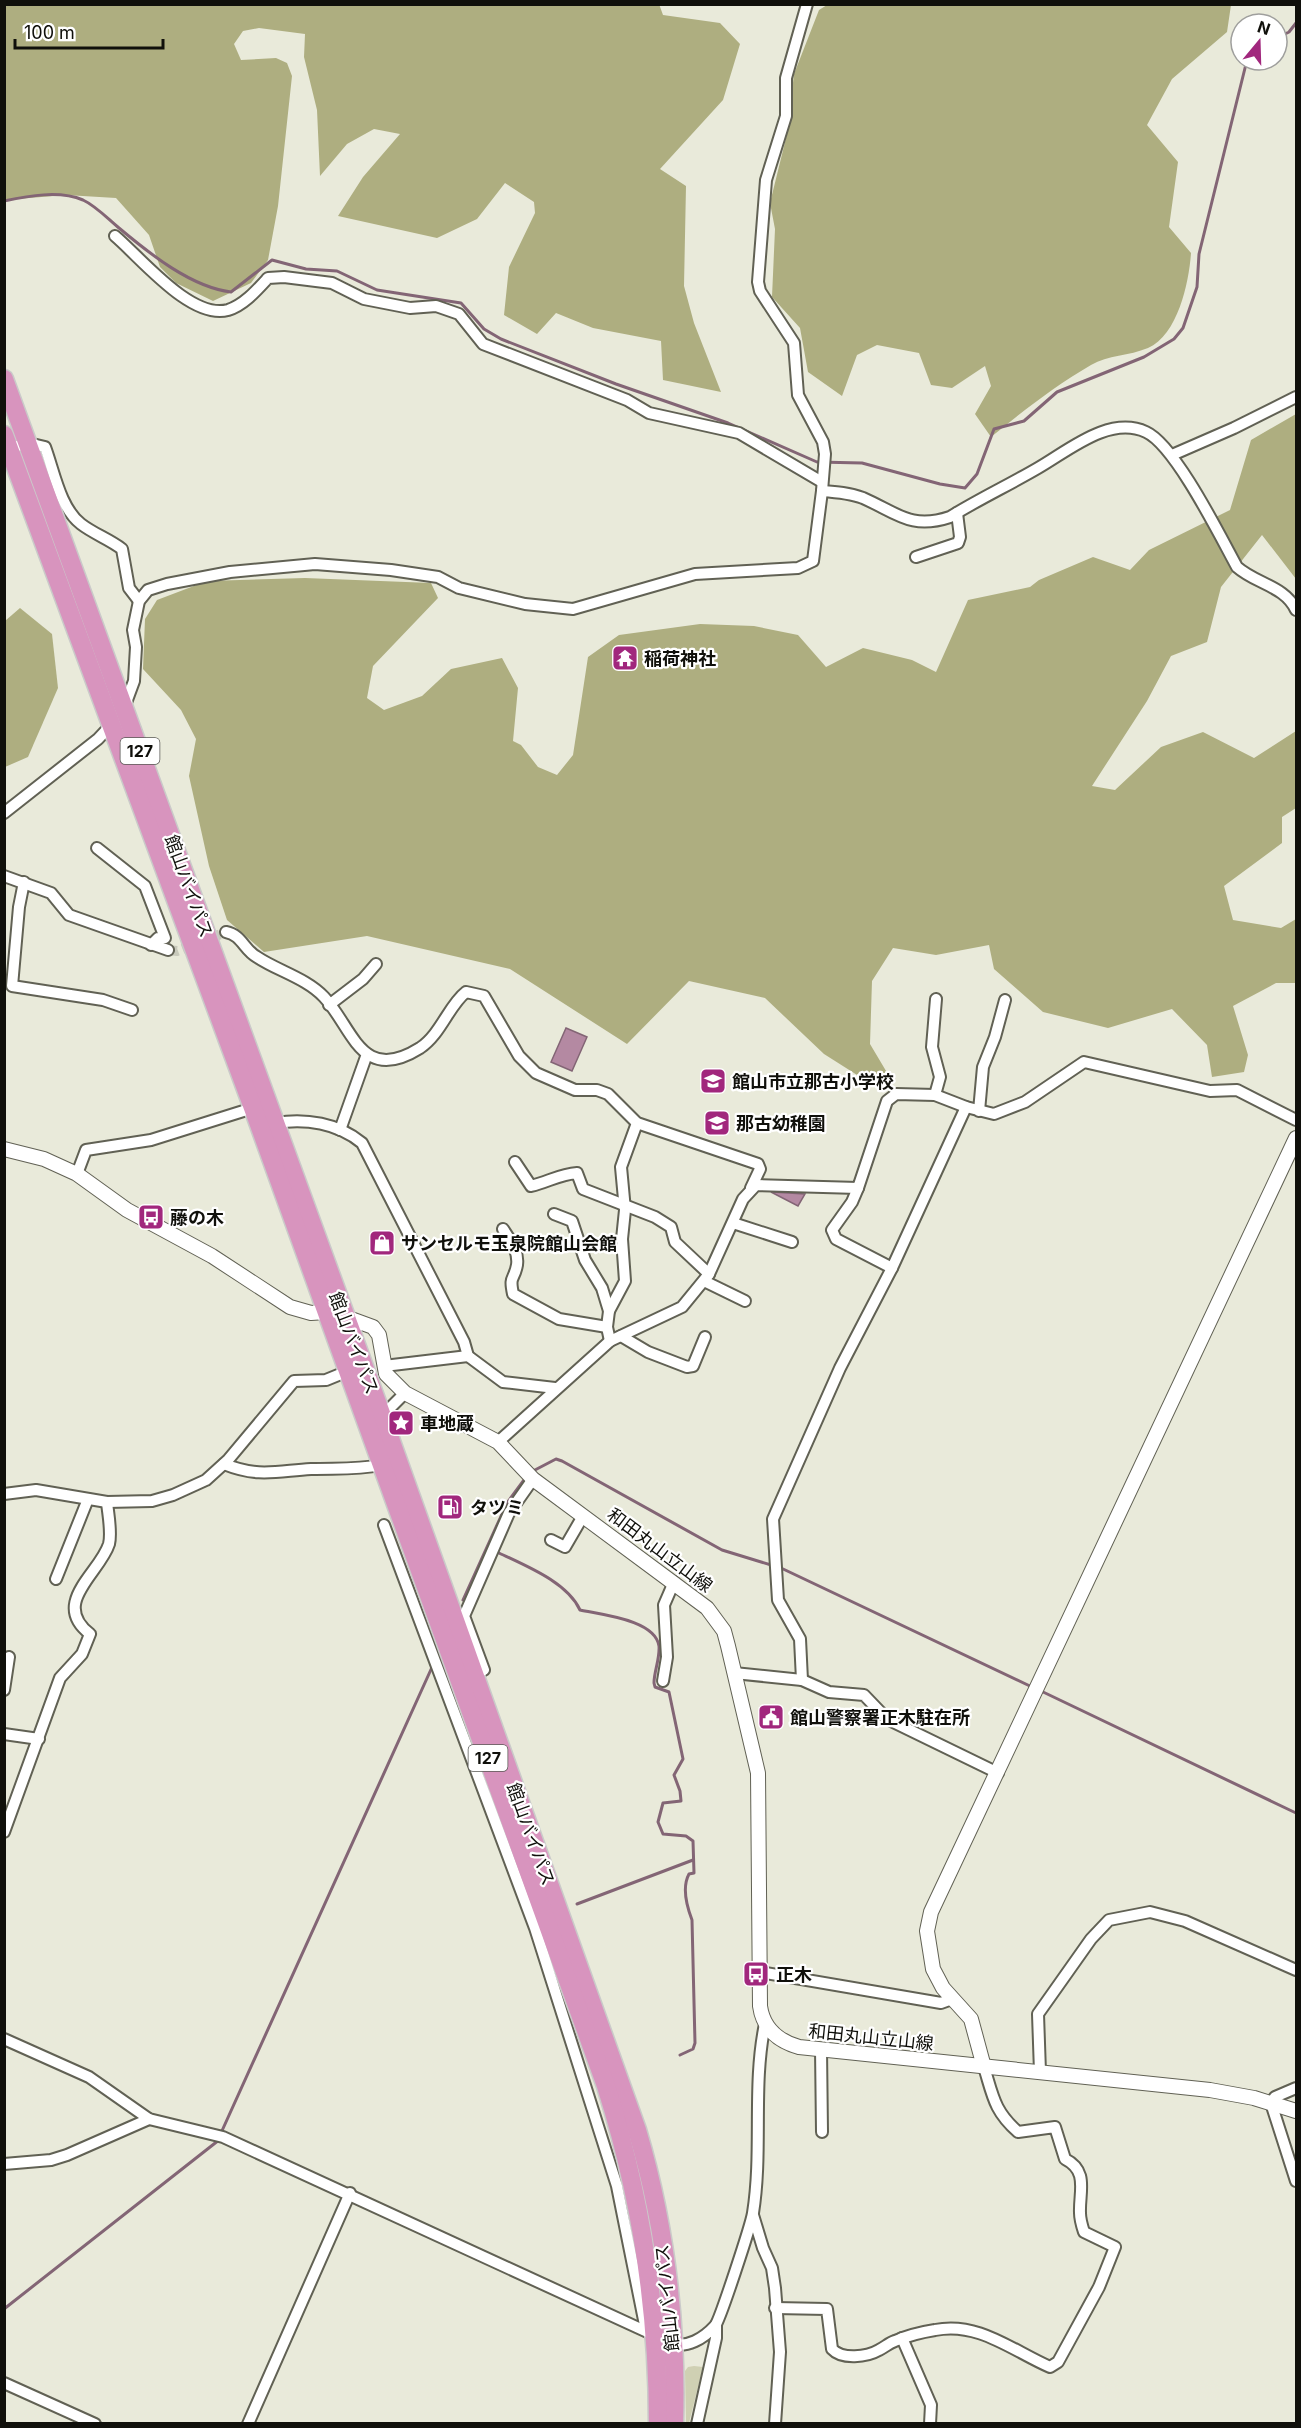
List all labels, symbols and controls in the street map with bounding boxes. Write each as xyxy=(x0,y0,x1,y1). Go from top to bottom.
scale bar xyxy=(15,12,164,50)
north arrow xyxy=(1229,12,1289,72)
text: N xyxy=(1255,16,1273,39)
text: 100 m xyxy=(24,22,75,43)
temple icon: 稲荷神社 xyxy=(610,643,640,673)
place label: 稲荷神社 xyxy=(644,648,716,669)
road number: 127 xyxy=(120,738,160,764)
street label: 館山バイパス xyxy=(161,832,217,940)
school or university icon: 館山市立那古小学校 xyxy=(698,1066,728,1096)
place label: 館山市立那古小学校 xyxy=(732,1071,894,1092)
school or university icon: 那古幼稚園 xyxy=(702,1108,732,1138)
place label: 那古幼稚園 xyxy=(736,1113,826,1134)
bus stop icon: 藤の木 xyxy=(136,1202,166,1232)
place label: 藤の木 xyxy=(170,1207,224,1228)
shop icon: サンセルモ玉泉院館山会館 xyxy=(367,1228,397,1258)
place label: サンセルモ玉泉院館山会館 xyxy=(401,1233,617,1254)
street label: 館山バイパス xyxy=(325,1289,383,1397)
place icon: 車地蔵 xyxy=(386,1408,416,1438)
place label: 車地蔵 xyxy=(420,1413,474,1434)
fuel station icon: タツミ xyxy=(435,1492,465,1522)
place label: タツミ xyxy=(470,1497,524,1518)
street label: 和田丸山立山線 xyxy=(603,1504,717,1596)
public building icon: 館山警察署正木駐在所 xyxy=(756,1702,786,1732)
place label: 館山警察署正木駐在所 xyxy=(790,1707,970,1728)
road number: 127 xyxy=(468,1745,508,1771)
street label: 館山バイパス xyxy=(503,1780,559,1888)
bus stop icon: 正木 xyxy=(741,1959,771,1989)
place label: 正木 xyxy=(776,1964,812,1985)
street label: 和田丸山立山線 xyxy=(807,2020,935,2054)
street label: 館山バイパス xyxy=(651,2243,683,2353)

